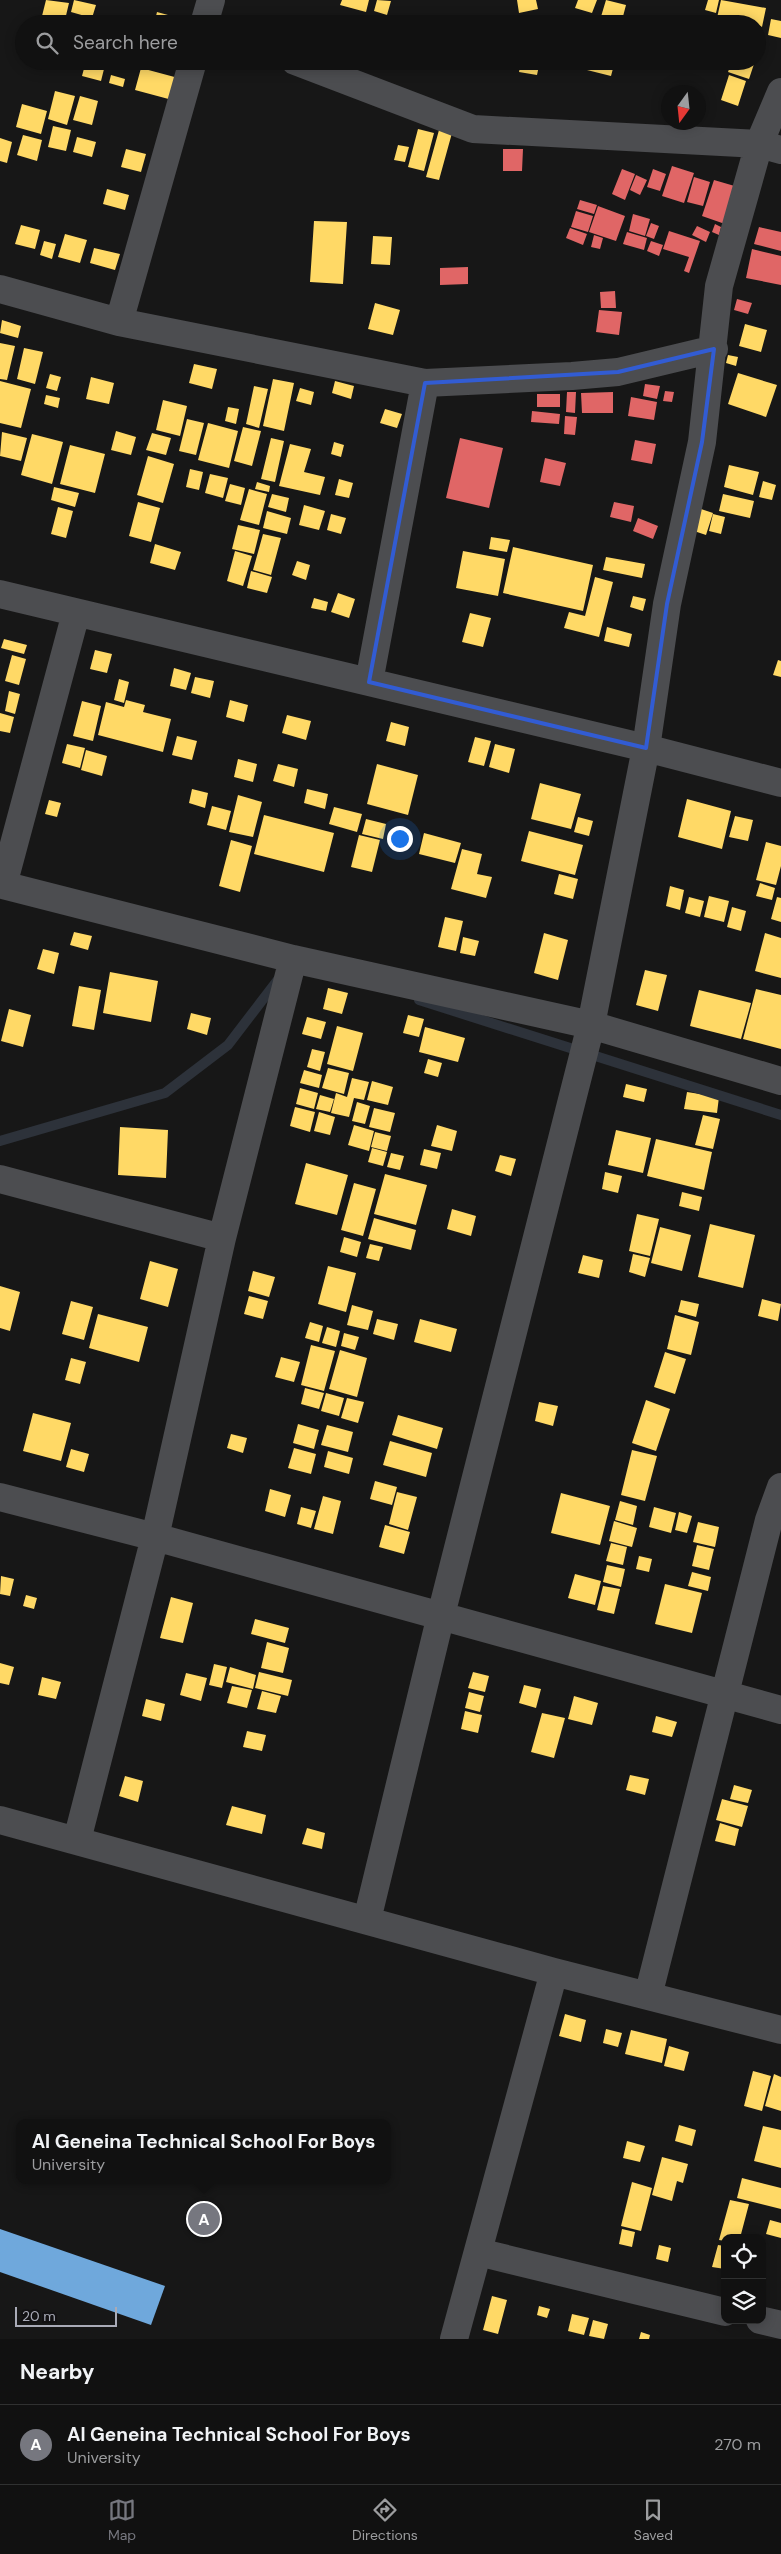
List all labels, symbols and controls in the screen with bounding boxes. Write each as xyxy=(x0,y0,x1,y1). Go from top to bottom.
search box xyxy=(15,15,766,70)
icon: search xyxy=(33,29,61,57)
text: Search here xyxy=(73,30,178,55)
north arrow xyxy=(661,85,706,130)
your location xyxy=(387,826,413,852)
popup xyxy=(16,2119,391,2184)
text: Al Geneina Technical School For Boys xyxy=(32,2129,375,2154)
text: University xyxy=(32,2154,105,2175)
pin: A xyxy=(188,2200,220,2238)
map controls xyxy=(721,2234,766,2324)
button: locate xyxy=(721,2234,766,2279)
button: layers xyxy=(721,2279,766,2324)
scale bar xyxy=(15,2304,118,2327)
text: 20 m xyxy=(22,2307,56,2325)
text: Nearby xyxy=(20,2358,94,2386)
text: Al Geneina Technical School For Boys xyxy=(67,2422,411,2447)
text: A xyxy=(30,2434,42,2455)
text: 270 m xyxy=(714,2434,761,2455)
text: University xyxy=(67,2447,141,2468)
tab: Map xyxy=(108,2496,136,2544)
tab: Directions xyxy=(352,2496,418,2544)
tab: Saved xyxy=(634,2496,673,2544)

